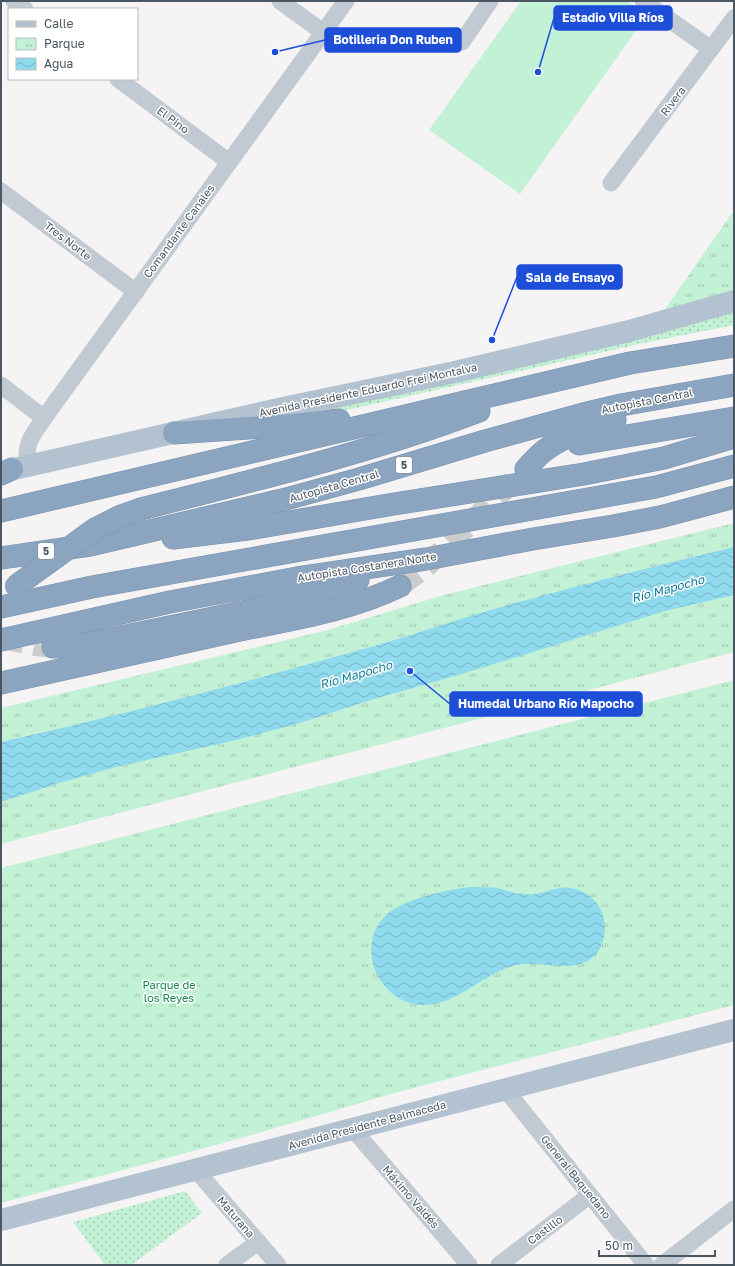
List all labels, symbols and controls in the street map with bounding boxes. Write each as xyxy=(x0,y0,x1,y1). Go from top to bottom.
callout: Estadio Villa Ríos xyxy=(554,6,672,30)
legend xyxy=(8,8,138,80)
text: Estadio Villa Ríos xyxy=(562,10,664,25)
text: Calle xyxy=(44,16,74,31)
callout: Botilleria Don Ruben xyxy=(325,28,461,52)
text: Botilleria Don Ruben xyxy=(333,32,453,47)
text: Parque xyxy=(44,36,85,51)
text: Agua xyxy=(44,56,73,71)
street label: Rivera xyxy=(657,84,688,118)
street label: El Pino xyxy=(155,103,192,136)
street label: Comandante Canales xyxy=(140,181,217,280)
street label: Tres Norte xyxy=(42,219,94,262)
callout: Sala de Ensayo xyxy=(517,265,622,289)
text: Sala de Ensayo xyxy=(526,270,614,285)
street label: Avenida Presidente Eduardo Frei Montalva xyxy=(258,360,478,419)
street label: Autopista Central xyxy=(600,385,694,416)
road number: 5 xyxy=(396,457,412,473)
street label: Autopista Central xyxy=(288,466,381,505)
road number: 5 xyxy=(38,543,54,559)
street label: Autopista Costanera Norte xyxy=(296,549,437,584)
water label: Río Mapocho xyxy=(630,571,706,605)
water label: Río Mapocho xyxy=(318,657,394,692)
callout: Humedal Urbano Río Mapocho xyxy=(450,692,642,716)
text: Humedal Urbano Río Mapocho xyxy=(458,696,634,711)
park label: Parque de los Reyes xyxy=(142,978,196,1004)
street label: Avenida Presidente Balmaceda xyxy=(287,1097,447,1152)
street label: General Baquedano xyxy=(539,1132,614,1221)
street label: Máximo Valdés xyxy=(381,1163,442,1231)
street label: Maturana xyxy=(215,1194,258,1240)
street label: Castillo xyxy=(525,1212,565,1247)
scale bar xyxy=(599,1232,715,1258)
text: 50 m xyxy=(605,1238,633,1253)

